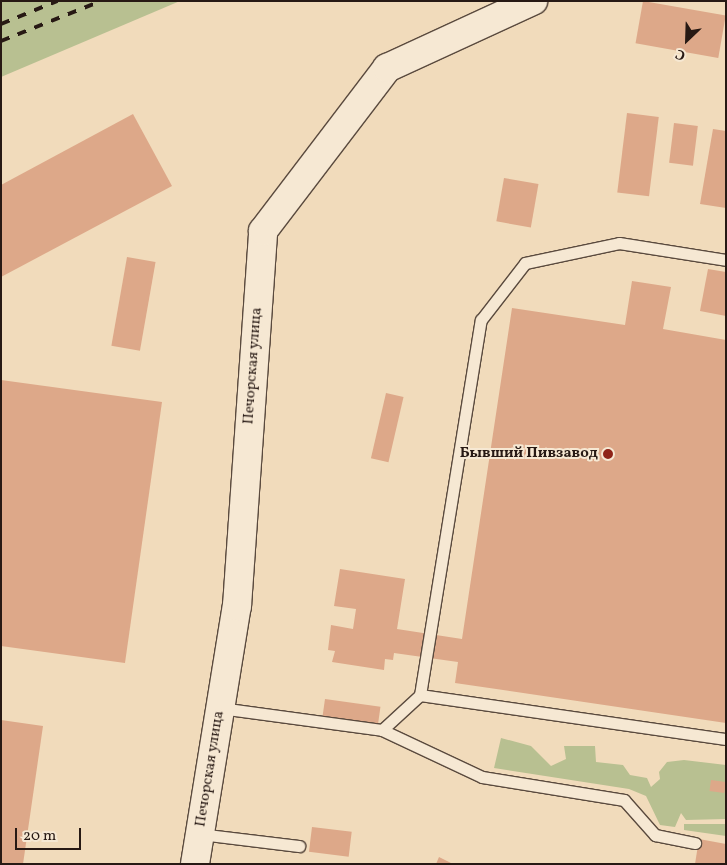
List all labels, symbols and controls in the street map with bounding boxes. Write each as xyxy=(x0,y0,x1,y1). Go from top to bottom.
north arrow xyxy=(662,15,712,65)
text: С xyxy=(673,44,689,65)
street label: Печорская улица xyxy=(240,307,266,425)
place label: Бывший Пивзавод xyxy=(460,445,598,463)
marker: Бывший Пивзавод xyxy=(602,448,614,460)
street label: Печорская улица xyxy=(192,710,228,828)
scale bar xyxy=(18,818,84,850)
text: 20 m xyxy=(23,826,56,847)

